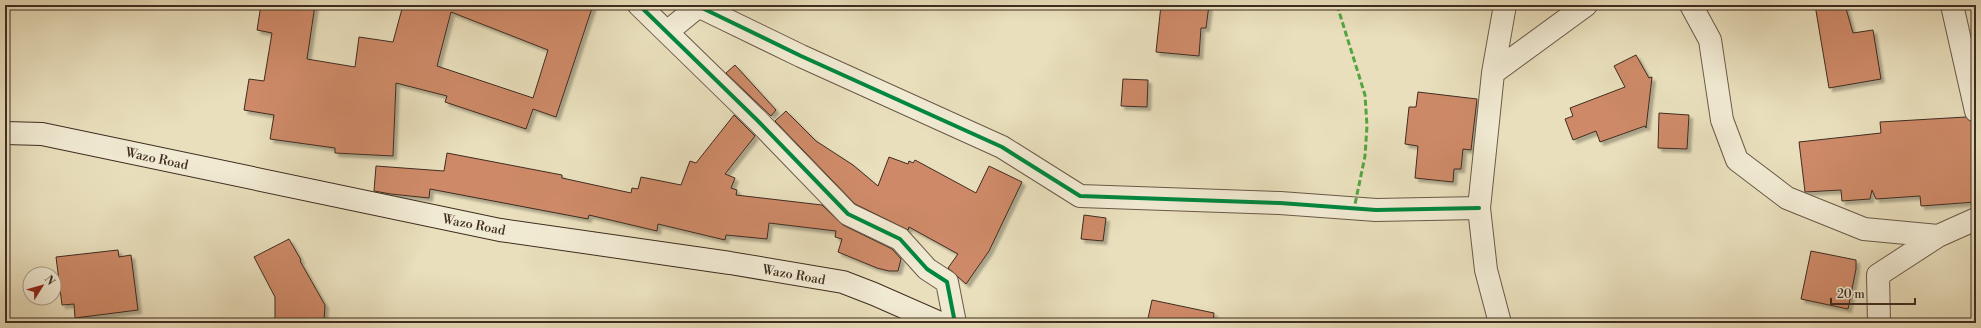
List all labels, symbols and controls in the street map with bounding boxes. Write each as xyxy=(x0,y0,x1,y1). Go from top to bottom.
street label: Wazo Road xyxy=(123,144,190,174)
street label: Wazo Road xyxy=(440,211,507,239)
street label: Wazo Road xyxy=(760,261,827,289)
north arrow xyxy=(22,266,62,306)
text: N xyxy=(41,273,58,289)
scale bar xyxy=(1831,280,1915,306)
text: 20 m xyxy=(1837,287,1865,302)

